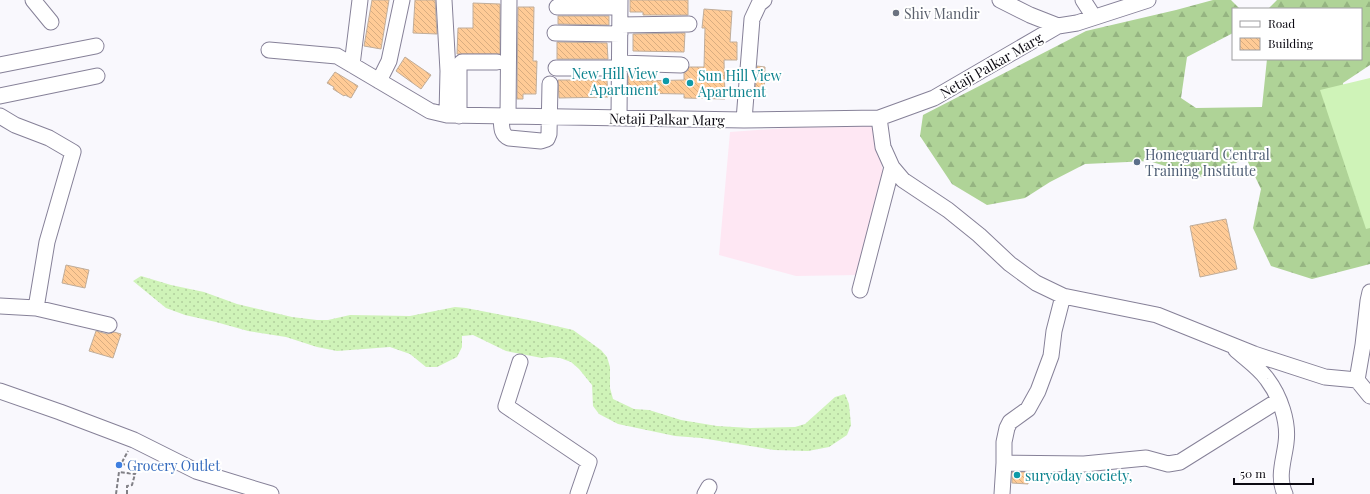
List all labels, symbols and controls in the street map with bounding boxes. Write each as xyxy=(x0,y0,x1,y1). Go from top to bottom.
place label: Shiv Mandir xyxy=(904,4,981,23)
marker: Shiv Mandir xyxy=(891,8,901,18)
legend xyxy=(1232,8,1362,60)
text: Road xyxy=(1268,15,1295,31)
street label: Netaji Palkar Marg xyxy=(936,28,1046,102)
text: Building xyxy=(1268,35,1314,51)
place label: New Hill View Apartment xyxy=(571,64,659,99)
place label: Sun Hill View Apartment xyxy=(697,66,782,101)
marker: New Hill View Apartment xyxy=(661,76,671,86)
marker: Sun Hill View Apartment xyxy=(685,78,695,88)
street label: Netaji Palkar Marg xyxy=(609,108,726,130)
place label: Homeguard Central Training Institute xyxy=(1145,145,1270,180)
marker: Homeguard Central Training Institute xyxy=(1132,157,1142,167)
place label: Grocery Outlet xyxy=(127,456,221,475)
marker: Grocery Outlet xyxy=(114,460,124,470)
scale bar xyxy=(1234,460,1313,486)
text: 50 m xyxy=(1240,465,1266,481)
place label: suryoday society, xyxy=(1025,466,1132,485)
marker: suryoday society, xyxy=(1012,470,1022,480)

